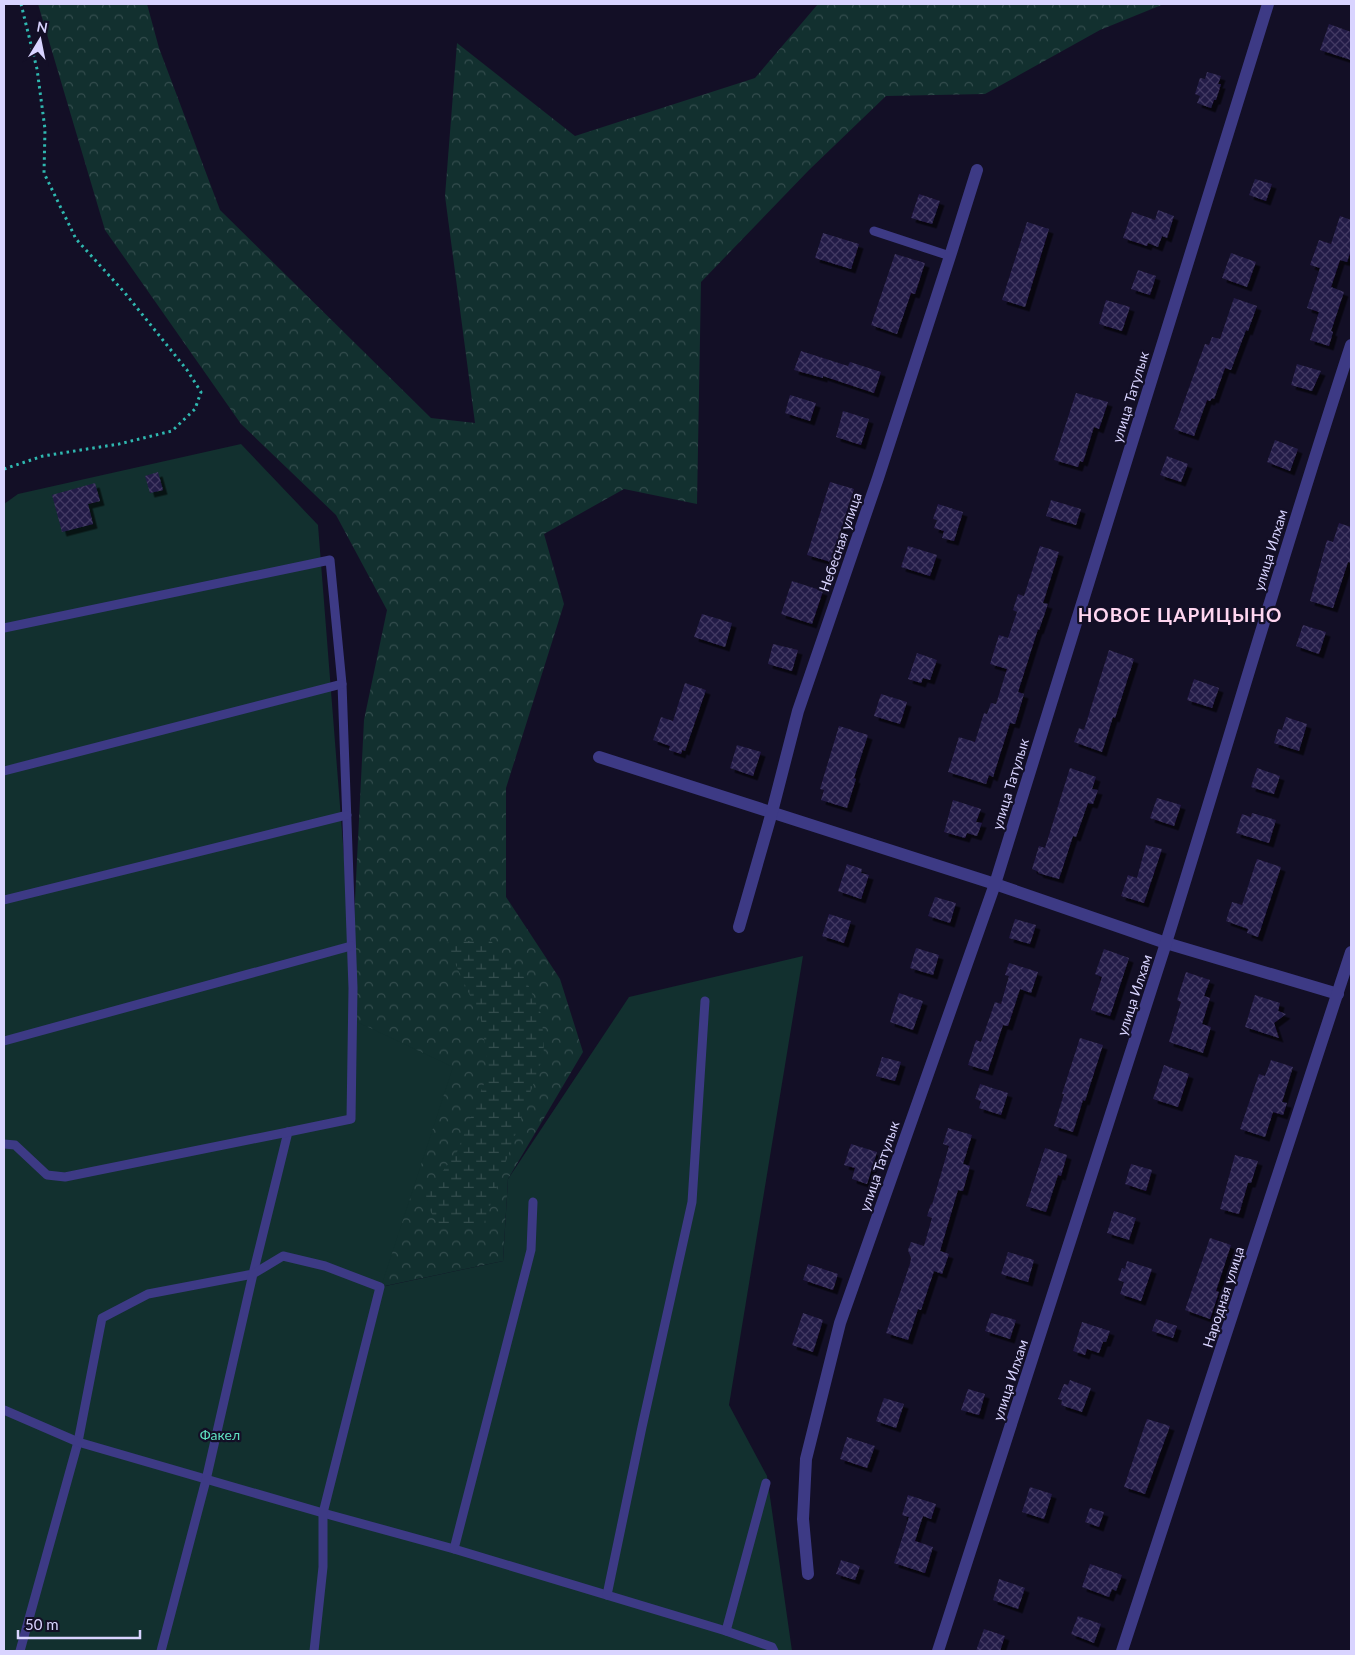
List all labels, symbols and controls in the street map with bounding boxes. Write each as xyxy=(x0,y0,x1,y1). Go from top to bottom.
north arrow xyxy=(15,15,65,65)
text: N xyxy=(36,17,49,36)
street label: улица Татулык xyxy=(1108,349,1152,445)
street label: Небесная улица xyxy=(815,490,865,594)
street label: улица Илхам xyxy=(1250,507,1290,593)
district label: НОВОЕ ЦАРИЦЫНО xyxy=(1078,603,1282,626)
street label: улица Татулык xyxy=(988,736,1032,832)
street label: улица Илхам xyxy=(1113,952,1155,1038)
street label: улица Татулык xyxy=(856,1118,903,1213)
street label: Народная улица xyxy=(1199,1244,1247,1350)
street label: улица Илхам xyxy=(989,1337,1031,1423)
park label: Факел xyxy=(200,1426,240,1443)
scale bar xyxy=(18,1608,140,1640)
text: 50 m xyxy=(25,1615,59,1633)

